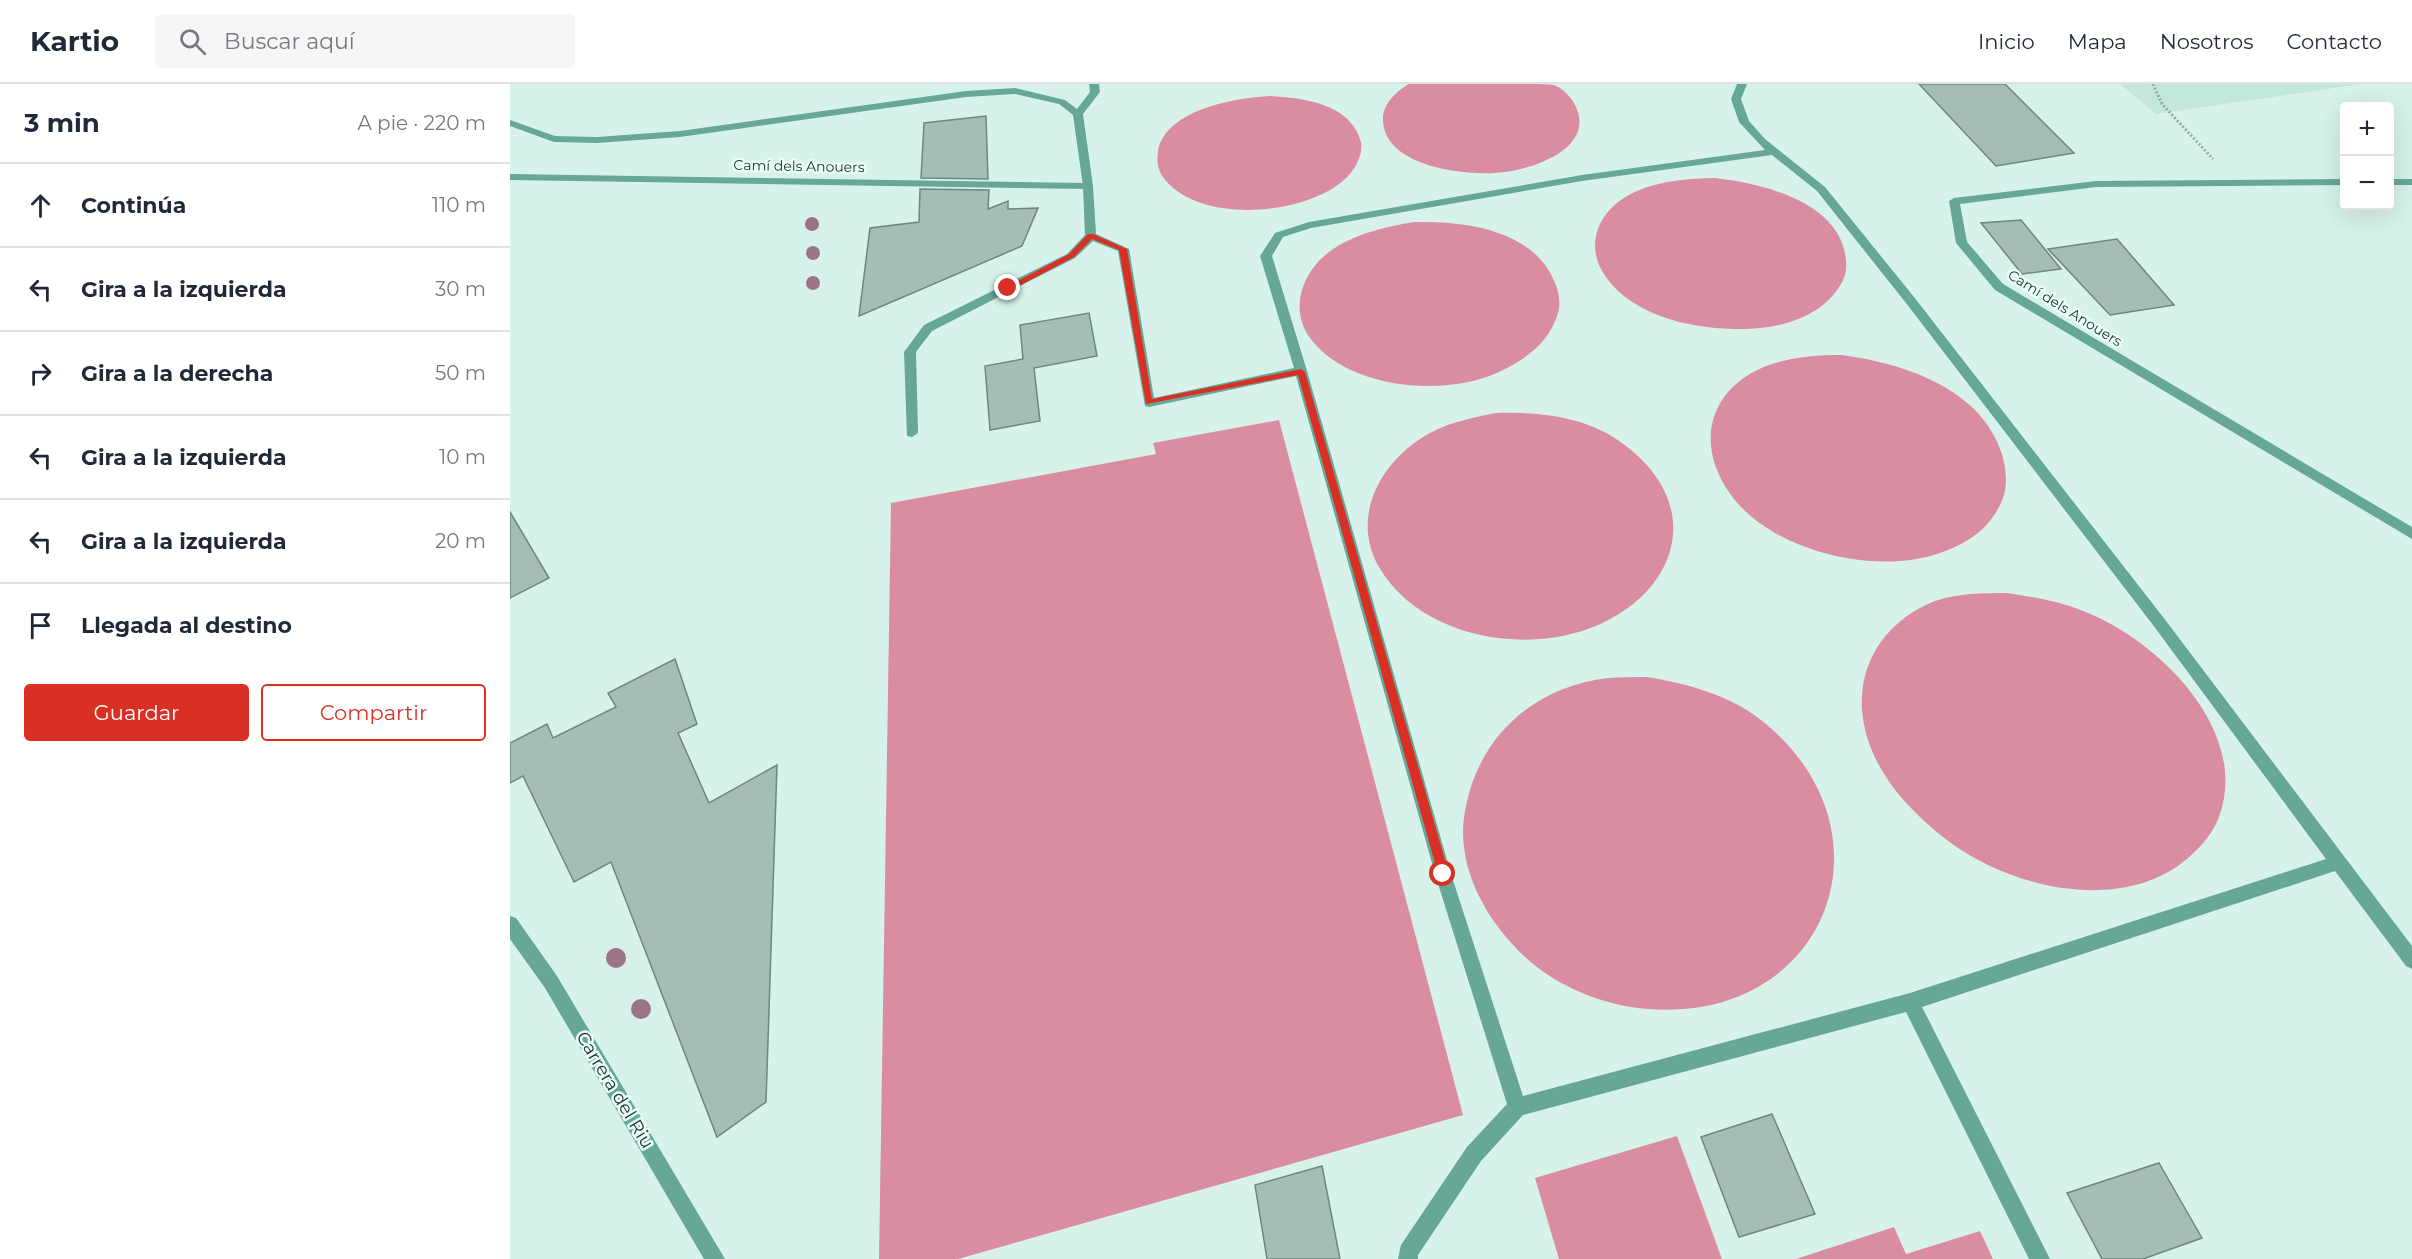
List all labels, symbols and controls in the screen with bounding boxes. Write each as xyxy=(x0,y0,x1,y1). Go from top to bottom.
search box xyxy=(155,14,575,68)
text: Kartio xyxy=(30,24,119,58)
icon: search xyxy=(176,25,209,58)
text: Buscar aquí xyxy=(224,28,355,55)
text: Inicio xyxy=(1978,29,2035,54)
text: Mapa xyxy=(2068,29,2127,54)
text: Nosotros xyxy=(2160,29,2253,54)
text: Contacto xyxy=(2286,29,2382,54)
map controls xyxy=(2340,102,2394,210)
button: + xyxy=(2340,102,2394,156)
text: 3 min xyxy=(24,107,100,139)
text: A pie · 220 m xyxy=(358,111,486,135)
street label: Camí dels Anouers xyxy=(733,156,865,176)
button: − xyxy=(2340,156,2394,210)
icon: ahead xyxy=(24,189,57,222)
text: Continúa xyxy=(81,192,186,219)
text: 110 m xyxy=(432,193,486,217)
street label: Camí dels Anouers xyxy=(2005,266,2126,350)
icon: left xyxy=(24,273,57,306)
route end xyxy=(994,274,1020,300)
text: Gira a la izquierda xyxy=(81,276,287,303)
text: 30 m xyxy=(435,277,486,301)
icon: right xyxy=(24,357,57,390)
text: Gira a la derecha xyxy=(81,360,273,387)
text: 50 m xyxy=(435,361,486,385)
icon: left xyxy=(24,441,57,474)
text: Gira a la izquierda xyxy=(81,444,287,471)
text: 10 m xyxy=(439,445,486,469)
icon: left xyxy=(24,525,57,558)
text: Gira a la izquierda xyxy=(81,528,287,555)
text: 20 m xyxy=(435,529,486,553)
icon: arrive xyxy=(24,609,57,642)
text: Llegada al destino xyxy=(81,612,292,639)
button: Guardar xyxy=(24,684,249,741)
button: Compartir xyxy=(261,684,486,741)
route start xyxy=(1429,860,1455,886)
street label: Carrera del Riu xyxy=(571,1028,659,1152)

